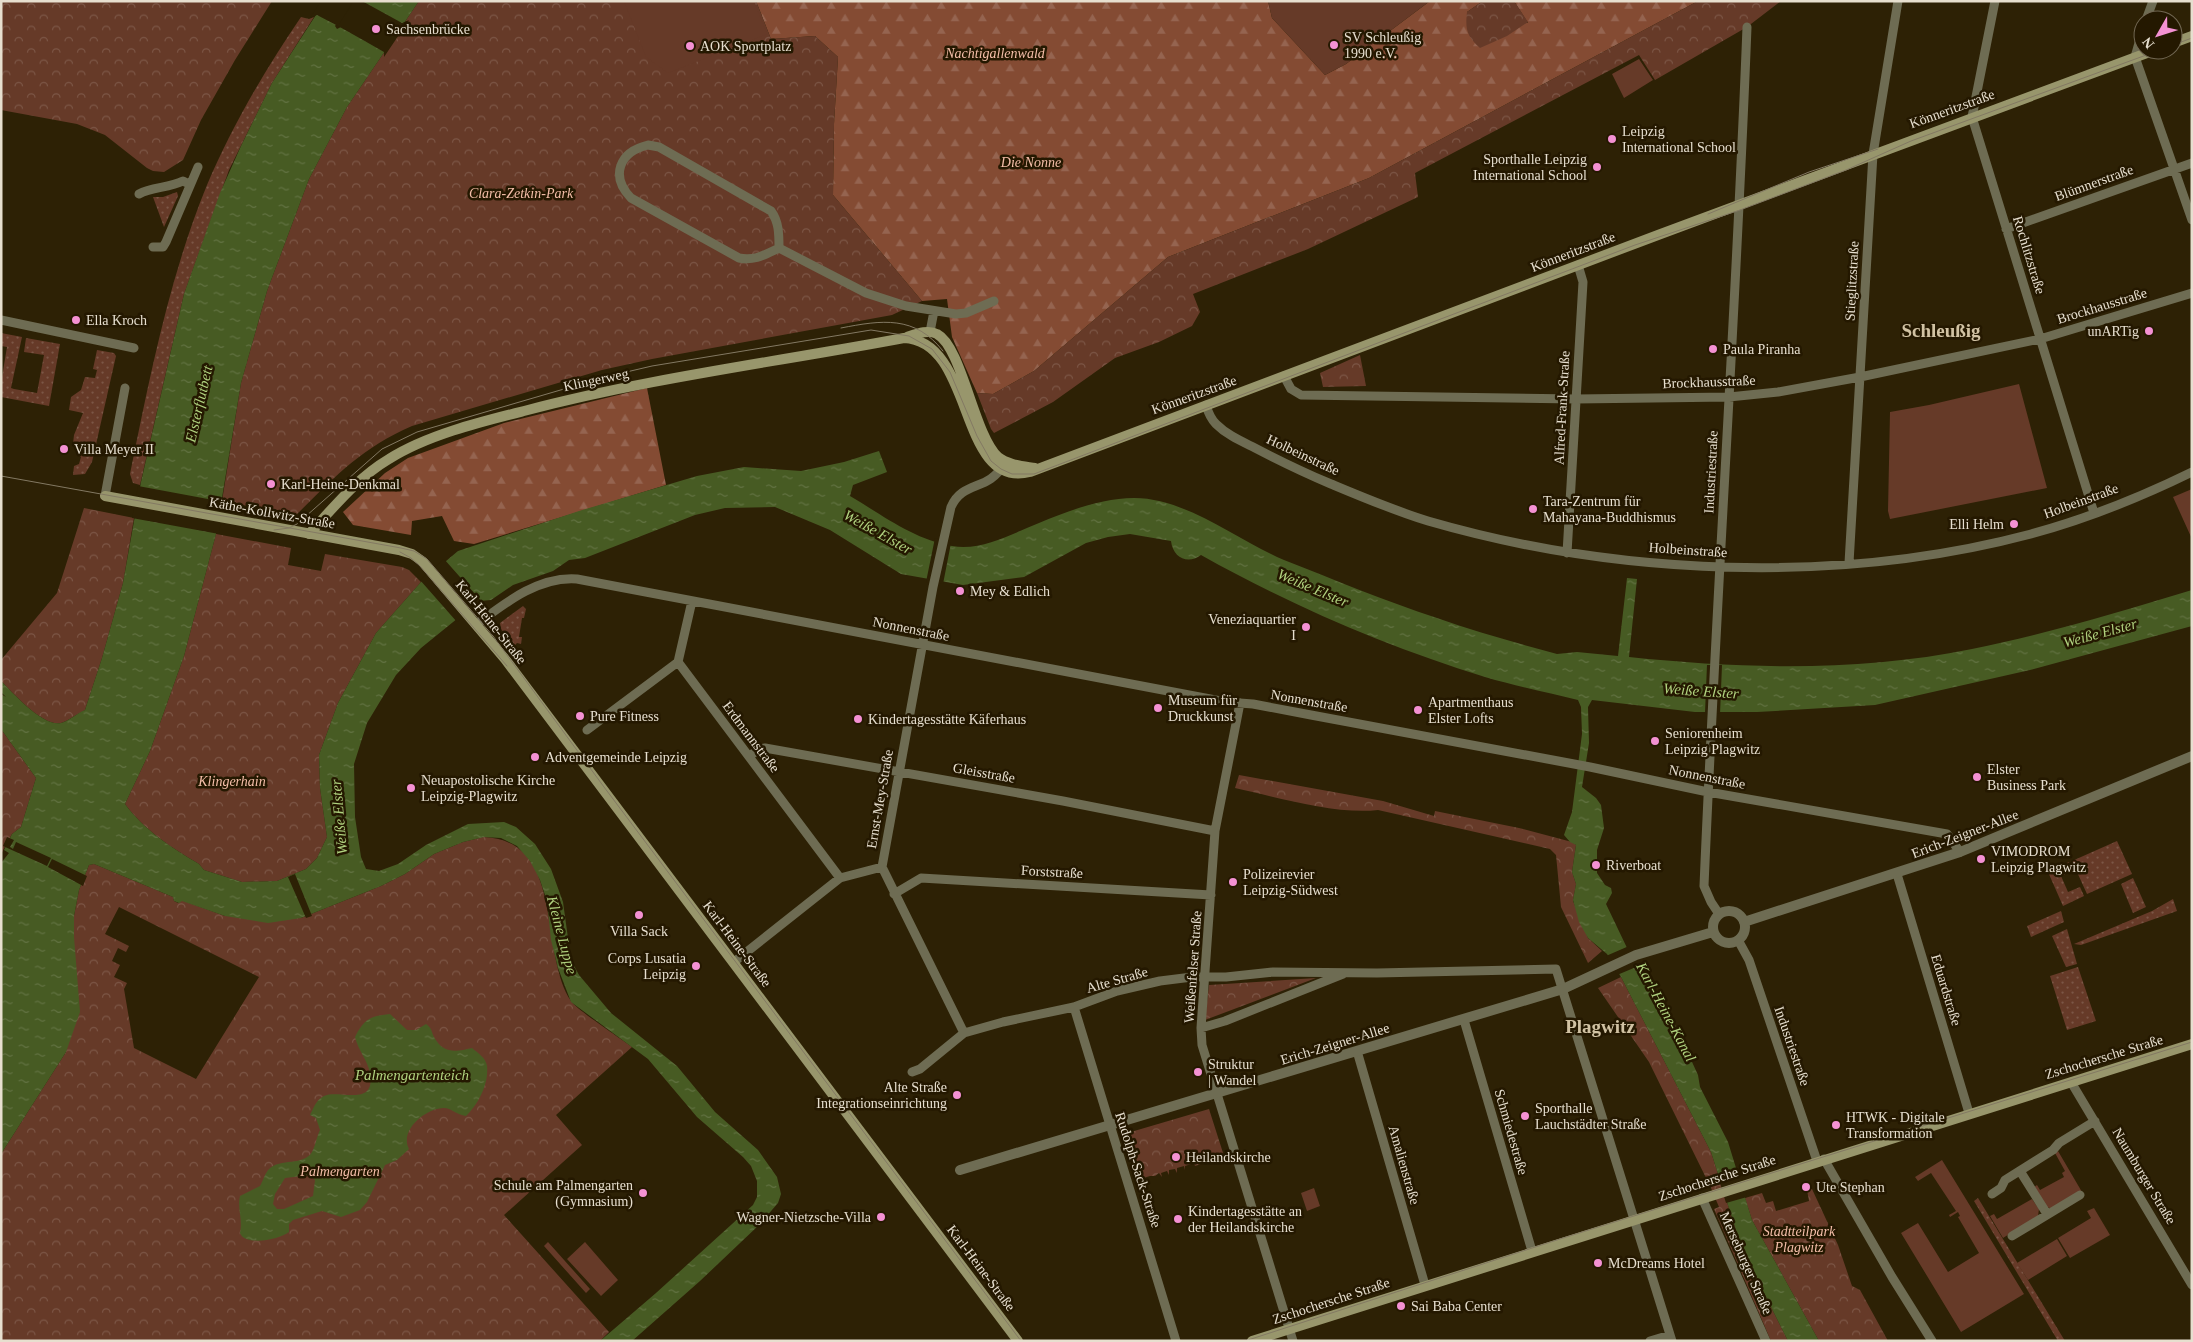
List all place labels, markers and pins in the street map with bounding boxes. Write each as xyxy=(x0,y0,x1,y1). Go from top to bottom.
place label: Sachsenbrücke xyxy=(386,22,470,37)
marker: Sachsenbrücke xyxy=(370,23,382,35)
place label: SV Schleußig 1990 e.V. xyxy=(1344,30,1421,61)
place label: AOK Sportplatz xyxy=(700,39,791,54)
marker: SV Schleußig 1990 e.V. xyxy=(1328,39,1340,51)
marker: AOK Sportplatz xyxy=(684,40,696,52)
place label: Leipzig International School xyxy=(1622,124,1736,155)
marker: Leipzig International School xyxy=(1606,133,1618,145)
place label: Sporthalle Leipzig International School xyxy=(1473,152,1587,183)
marker: Sporthalle Leipzig International School xyxy=(1591,161,1603,173)
place label: Ella Kroch xyxy=(86,313,147,328)
marker: Ella Kroch xyxy=(70,314,82,326)
place label: unARTig xyxy=(2087,324,2139,339)
marker: unARTig xyxy=(2143,325,2155,337)
place label: Paula Piranha xyxy=(1723,342,1801,357)
marker: Paula Piranha xyxy=(1707,343,1719,355)
place label: Villa Meyer II xyxy=(74,442,154,457)
marker: Villa Meyer II xyxy=(58,443,70,455)
place label: Karl-Heine-Denkmal xyxy=(281,477,400,492)
marker: Karl-Heine-Denkmal xyxy=(265,478,277,490)
place label: Tara-Zentrum für Mahayana-Buddhismus xyxy=(1543,494,1676,525)
marker: Tara-Zentrum für Mahayana-Buddhismus xyxy=(1527,503,1539,515)
place label: Elli Helm xyxy=(1949,517,2004,532)
marker: Elli Helm xyxy=(2008,518,2020,530)
place label: Mey & Edlich xyxy=(970,584,1050,599)
marker: Mey & Edlich xyxy=(954,585,966,597)
place label: Veneziaquartier I xyxy=(1208,612,1296,643)
marker: Veneziaquartier I xyxy=(1300,621,1312,633)
place label: Museum für Druckkunst xyxy=(1168,693,1237,724)
place label: Apartmenthaus Elster Lofts xyxy=(1428,695,1514,726)
marker: Museum für Druckkunst xyxy=(1152,702,1164,714)
marker: Apartmenthaus Elster Lofts xyxy=(1412,704,1424,716)
place label: Pure Fitness xyxy=(590,709,659,724)
marker: Pure Fitness xyxy=(574,710,586,722)
place label: Kindertagesstätte Käferhaus xyxy=(868,712,1026,727)
marker: Kindertagesstätte Käferhaus xyxy=(852,713,864,725)
place label: Seniorenheim Leipzig Plagwitz xyxy=(1665,726,1760,757)
marker: Seniorenheim Leipzig Plagwitz xyxy=(1649,735,1661,747)
place label: Adventgemeinde Leipzig xyxy=(545,750,687,765)
marker: Adventgemeinde Leipzig xyxy=(529,751,541,763)
place label: Elster Business Park xyxy=(1987,762,2066,793)
marker: Elster Business Park xyxy=(1971,771,1983,783)
place label: Neuapostolische Kirche Leipzig-Plagwitz xyxy=(421,773,555,804)
marker: Neuapostolische Kirche Leipzig-Plagwitz xyxy=(405,782,417,794)
place label: VIMODROM Leipzig Plagwitz xyxy=(1991,844,2086,875)
marker: VIMODROM Leipzig Plagwitz xyxy=(1975,853,1987,865)
place label: Riverboat xyxy=(1606,858,1661,873)
marker: Riverboat xyxy=(1590,859,1602,871)
place label: Polizeirevier Leipzig-Südwest xyxy=(1243,867,1338,898)
marker: Polizeirevier Leipzig-Südwest xyxy=(1227,876,1239,888)
marker: Villa Sack xyxy=(633,909,645,921)
place label: Villa Sack xyxy=(610,924,668,939)
place label: Corps Lusatia Leipzig xyxy=(608,951,687,982)
marker: Corps Lusatia Leipzig xyxy=(690,960,702,972)
place label: Struktur | Wandel xyxy=(1208,1057,1257,1088)
marker: Struktur | Wandel xyxy=(1192,1066,1204,1078)
place label: Alte Straße Integrationseinrichtung xyxy=(816,1080,947,1111)
marker: Alte Straße Integrationseinrichtung xyxy=(951,1089,963,1101)
place label: Sporthalle Lauchstädter Straße xyxy=(1535,1101,1647,1132)
marker: Sporthalle Lauchstädter Straße xyxy=(1519,1110,1531,1122)
place label: HTWK - Digitale Transformation xyxy=(1846,1110,1945,1141)
marker: HTWK - Digitale Transformation xyxy=(1830,1119,1842,1131)
place label: Heilandskirche xyxy=(1186,1150,1271,1165)
marker: Heilandskirche xyxy=(1170,1151,1182,1163)
place label: Schule am Palmengarten (Gymnasium) xyxy=(494,1178,633,1210)
place label: Ute Stephan xyxy=(1816,1180,1885,1195)
marker: Ute Stephan xyxy=(1800,1181,1812,1193)
marker: Schule am Palmengarten (Gymnasium) xyxy=(637,1187,649,1199)
place label: Kindertagesstätte an der Heilandskirche xyxy=(1188,1204,1302,1235)
place label: Wagner-Nietzsche-Villa xyxy=(736,1210,872,1225)
marker: Wagner-Nietzsche-Villa xyxy=(875,1211,887,1223)
marker: Kindertagesstätte an der Heilandskirche xyxy=(1172,1213,1184,1225)
place label: McDreams Hotel xyxy=(1608,1256,1705,1271)
marker: McDreams Hotel xyxy=(1592,1257,1604,1269)
place label: Sai Baba Center xyxy=(1411,1299,1502,1314)
marker: Sai Baba Center xyxy=(1395,1300,1407,1312)

